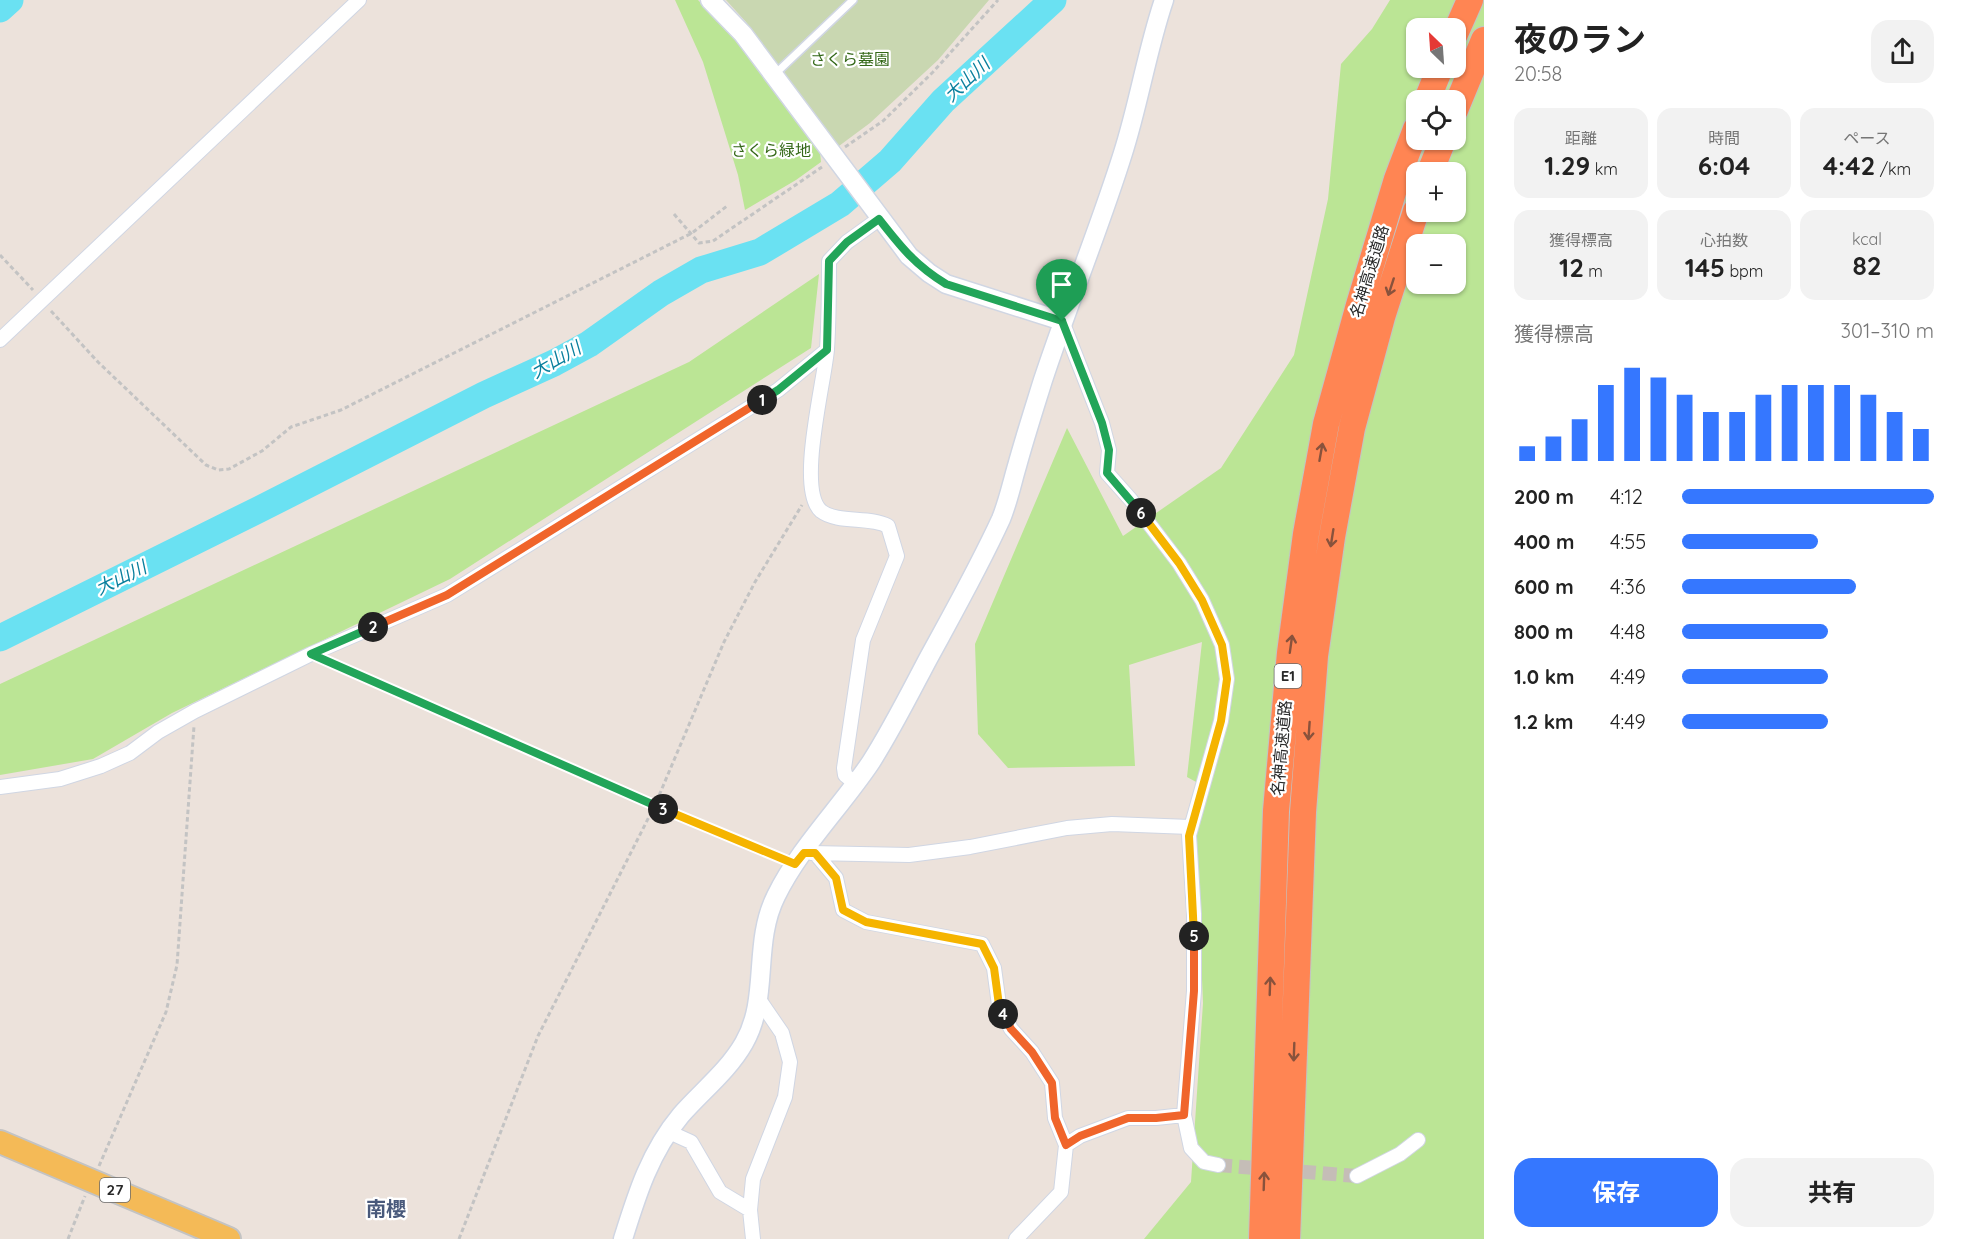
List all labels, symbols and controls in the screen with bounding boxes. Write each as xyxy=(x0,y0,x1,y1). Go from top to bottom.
north arrow xyxy=(1406,18,1466,78)
map controls xyxy=(1406,18,1466,294)
text: 夜のラン xyxy=(1514,18,1646,59)
button: share xyxy=(1871,20,1934,83)
park label: さくら墓園 xyxy=(810,49,890,69)
water label: 大山川 xyxy=(939,51,996,106)
text: 20:58 xyxy=(1514,61,1562,86)
button: locate xyxy=(1406,90,1466,150)
text: 距離 xyxy=(1565,128,1597,148)
text: 時間 xyxy=(1708,128,1740,148)
text: ペース xyxy=(1843,128,1891,148)
park label: さくら緑地 xyxy=(731,140,811,160)
text: 1.29 xyxy=(1544,149,1590,182)
text: 6:04 xyxy=(1698,149,1750,182)
text: 4:42 xyxy=(1823,149,1875,182)
text: km xyxy=(1590,159,1618,179)
text: /km xyxy=(1875,159,1911,179)
button: + xyxy=(1406,162,1466,222)
street label: 名神高速道路 xyxy=(1345,222,1393,320)
text: kcal xyxy=(1852,229,1882,249)
text: 獲得標高 xyxy=(1549,230,1613,250)
text: 心拍数 xyxy=(1700,230,1748,250)
button: − xyxy=(1406,234,1466,294)
text: 82 xyxy=(1852,249,1882,282)
text: 12 xyxy=(1559,251,1584,284)
text: 145 xyxy=(1685,251,1725,284)
pin xyxy=(1036,259,1087,321)
text: m xyxy=(1584,261,1603,281)
text: bpm xyxy=(1725,261,1763,281)
icon: arrive xyxy=(1045,268,1078,301)
one-way arrow xyxy=(1385,277,1396,296)
text: 301–310 m xyxy=(1841,318,1934,343)
text: 獲得標高 xyxy=(1514,321,1594,346)
water label: 大山川 xyxy=(527,335,587,383)
pin: 1 xyxy=(747,385,777,415)
text: 1 xyxy=(759,390,765,410)
one-way arrow xyxy=(1316,442,1327,462)
text: 200 m xyxy=(1514,484,1574,509)
text: 4:12 xyxy=(1610,484,1643,509)
pin: 6 xyxy=(1126,498,1156,528)
text: 6 xyxy=(1137,503,1145,523)
one-way arrow xyxy=(1326,527,1337,547)
text: 400 m xyxy=(1514,529,1574,554)
text: 4:55 xyxy=(1610,529,1646,554)
water label: 大山川 xyxy=(91,555,152,600)
text: 600 m xyxy=(1514,574,1574,599)
text: 4:36 xyxy=(1610,574,1646,599)
pin: 2 xyxy=(358,612,388,642)
text: 2 xyxy=(368,617,378,637)
text: 800 m xyxy=(1514,619,1574,644)
text: 4:48 xyxy=(1610,619,1646,644)
one-way arrow xyxy=(1285,635,1296,655)
road number: E1 xyxy=(1274,664,1302,688)
text: 1.0 km xyxy=(1514,664,1574,689)
text: 4:49 xyxy=(1610,664,1646,689)
street label: 名神高速道路 xyxy=(1267,699,1295,797)
text: 1.2 km xyxy=(1514,709,1574,734)
text: 4:49 xyxy=(1610,709,1646,734)
one-way arrow xyxy=(1303,721,1314,741)
pin: 3 xyxy=(648,794,678,824)
text: 3 xyxy=(659,799,667,819)
pin: 5 xyxy=(1179,921,1209,951)
text: 5 xyxy=(1189,926,1199,946)
one-way arrow xyxy=(1264,976,1276,996)
pin: 4 xyxy=(988,999,1018,1029)
text: 4 xyxy=(998,1004,1008,1024)
one-way arrow xyxy=(1288,1041,1299,1061)
button: 保存 xyxy=(1514,1158,1718,1227)
button: 共有 xyxy=(1730,1158,1934,1227)
one-way arrow xyxy=(1258,1171,1269,1191)
road number: 27 xyxy=(100,1178,130,1202)
district label: 南櫻 xyxy=(366,1196,406,1221)

